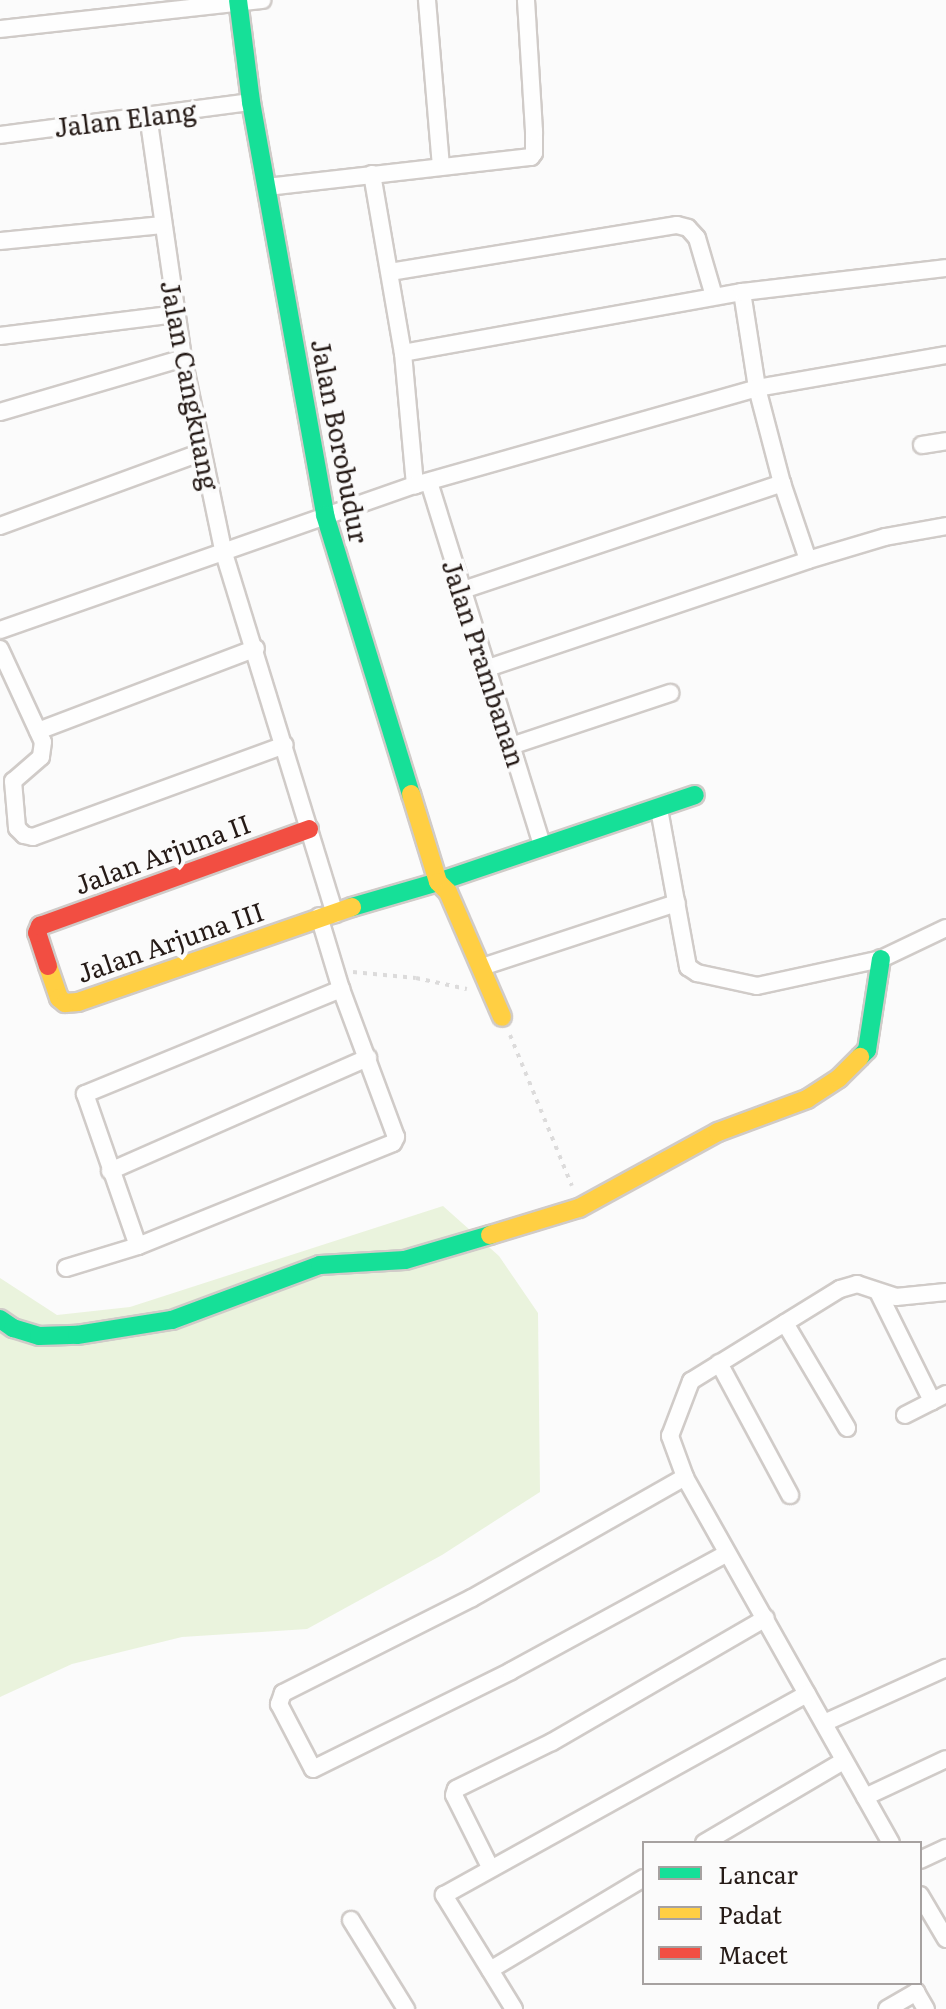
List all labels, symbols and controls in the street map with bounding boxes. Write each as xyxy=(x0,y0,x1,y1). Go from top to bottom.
street label: Jalan Elang xyxy=(52,94,198,142)
street label: Jalan Cangkuang xyxy=(155,277,227,493)
street label: Jalan Borobudur xyxy=(306,336,376,546)
street label: Jalan Prambanan xyxy=(437,555,533,771)
street label: Jalan Arjuna II xyxy=(70,807,254,899)
street label: Jalan Arjuna III xyxy=(72,894,268,988)
legend xyxy=(642,1841,922,1985)
text: Lancar xyxy=(718,1856,798,1891)
text: Padat xyxy=(718,1896,782,1931)
text: Macet xyxy=(718,1936,788,1971)

